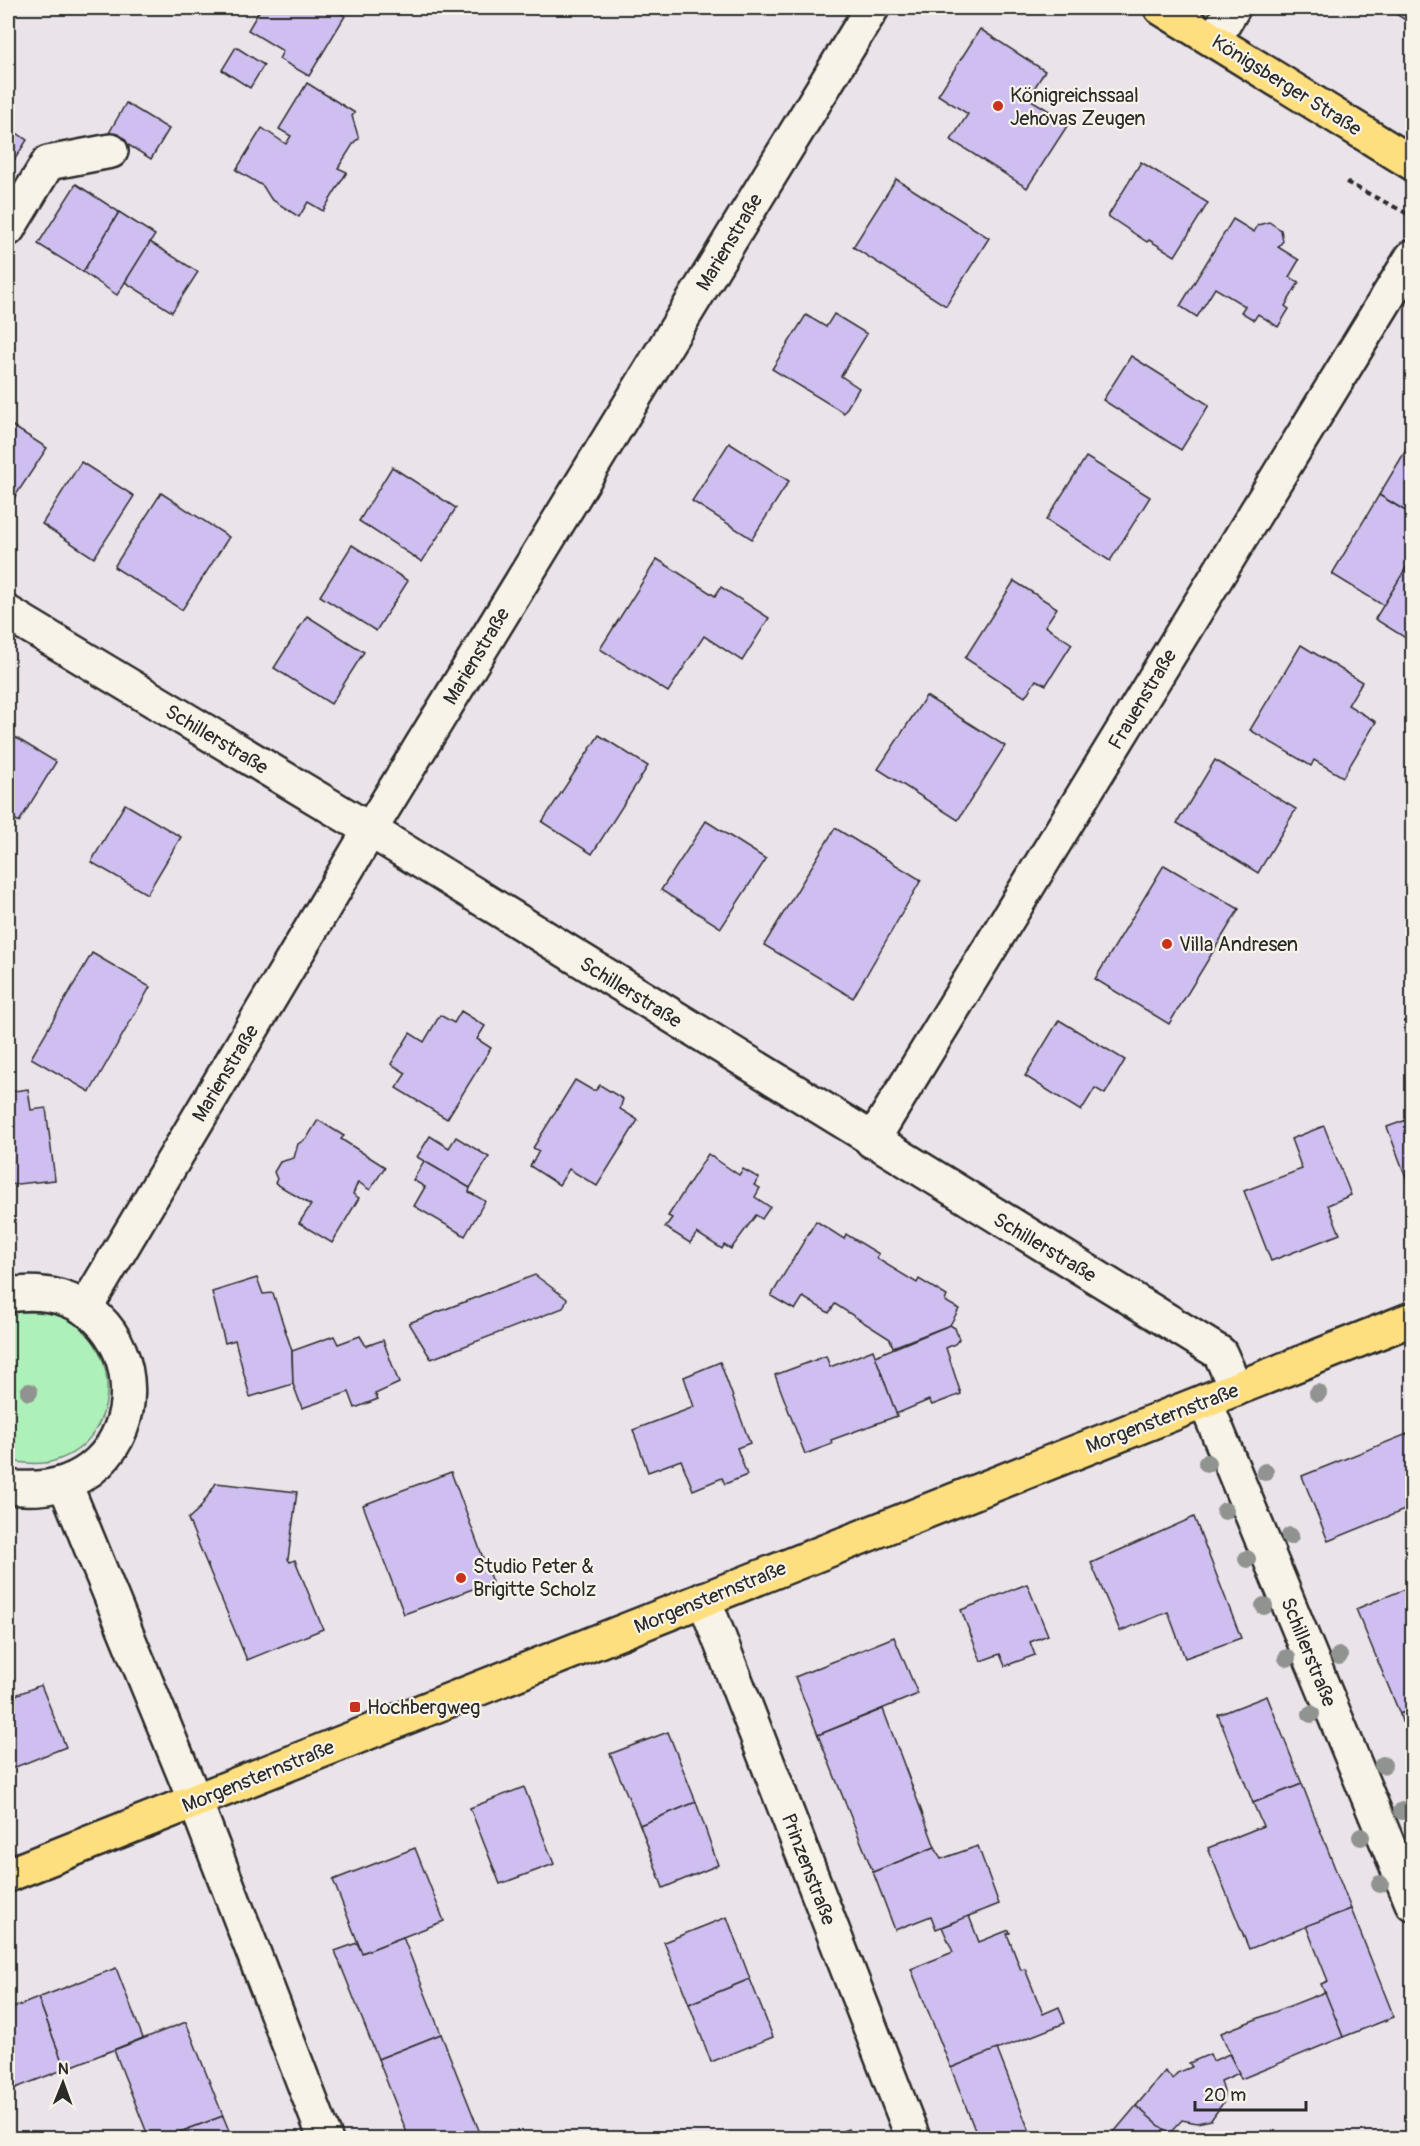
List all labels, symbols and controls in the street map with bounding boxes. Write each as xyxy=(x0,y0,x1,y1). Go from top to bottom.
street label: Königsberger Straße xyxy=(1207,29,1366,142)
place label: Königreichssaal Jehovas Zeugen xyxy=(1010,83,1146,131)
marker: Königreichssaal Jehovas Zeugen xyxy=(991,99,1005,113)
street label: Marienstraße xyxy=(691,189,768,295)
street label: Marienstraße xyxy=(438,603,515,709)
street label: Frauenstraße xyxy=(1103,644,1182,754)
street label: Schillerstraße xyxy=(161,699,273,780)
place label: Villa Andresen xyxy=(1179,932,1298,957)
marker: Villa Andresen xyxy=(1160,937,1174,951)
street label: Schillerstraße xyxy=(575,951,687,1034)
street label: Marienstraße xyxy=(187,1020,264,1126)
street label: Schillerstraße xyxy=(989,1207,1101,1288)
street label: Morgensternstraße xyxy=(1082,1378,1242,1459)
place label: Studio Peter & Brigitte Scholz xyxy=(473,1554,596,1602)
street label: Morgensternstraße xyxy=(630,1556,790,1639)
marker: Studio Peter & Brigitte Scholz xyxy=(454,1571,468,1585)
street label: Schillerstraße xyxy=(1275,1594,1342,1711)
place label: Hochbergweg xyxy=(367,1695,480,1720)
marker: Hochbergweg xyxy=(348,1700,362,1714)
street label: Morgensternstraße xyxy=(178,1735,338,1818)
street label: Prinzenstraße xyxy=(776,1810,841,1929)
north arrow xyxy=(33,2053,93,2113)
text: N xyxy=(58,2059,69,2079)
scale bar xyxy=(1195,2074,1306,2112)
text: 20 m xyxy=(1204,2084,1246,2107)

